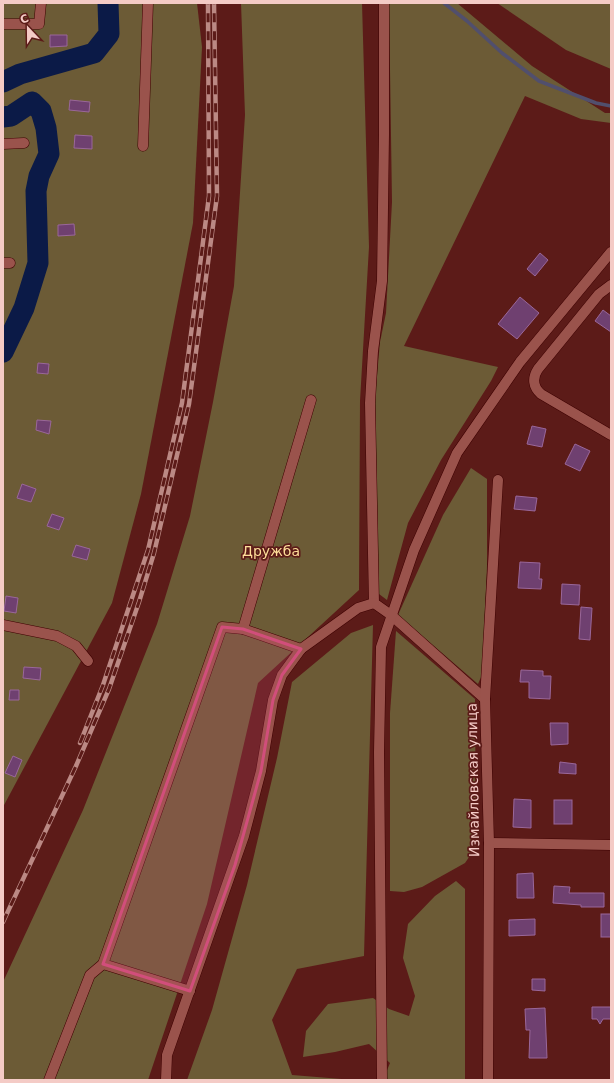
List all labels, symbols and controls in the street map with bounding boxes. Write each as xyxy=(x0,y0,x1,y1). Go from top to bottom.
north arrow xyxy=(8,8,48,48)
text: С xyxy=(18,12,31,27)
park label: Дружба xyxy=(242,543,300,559)
street label: Измайловская улица xyxy=(464,703,482,857)

